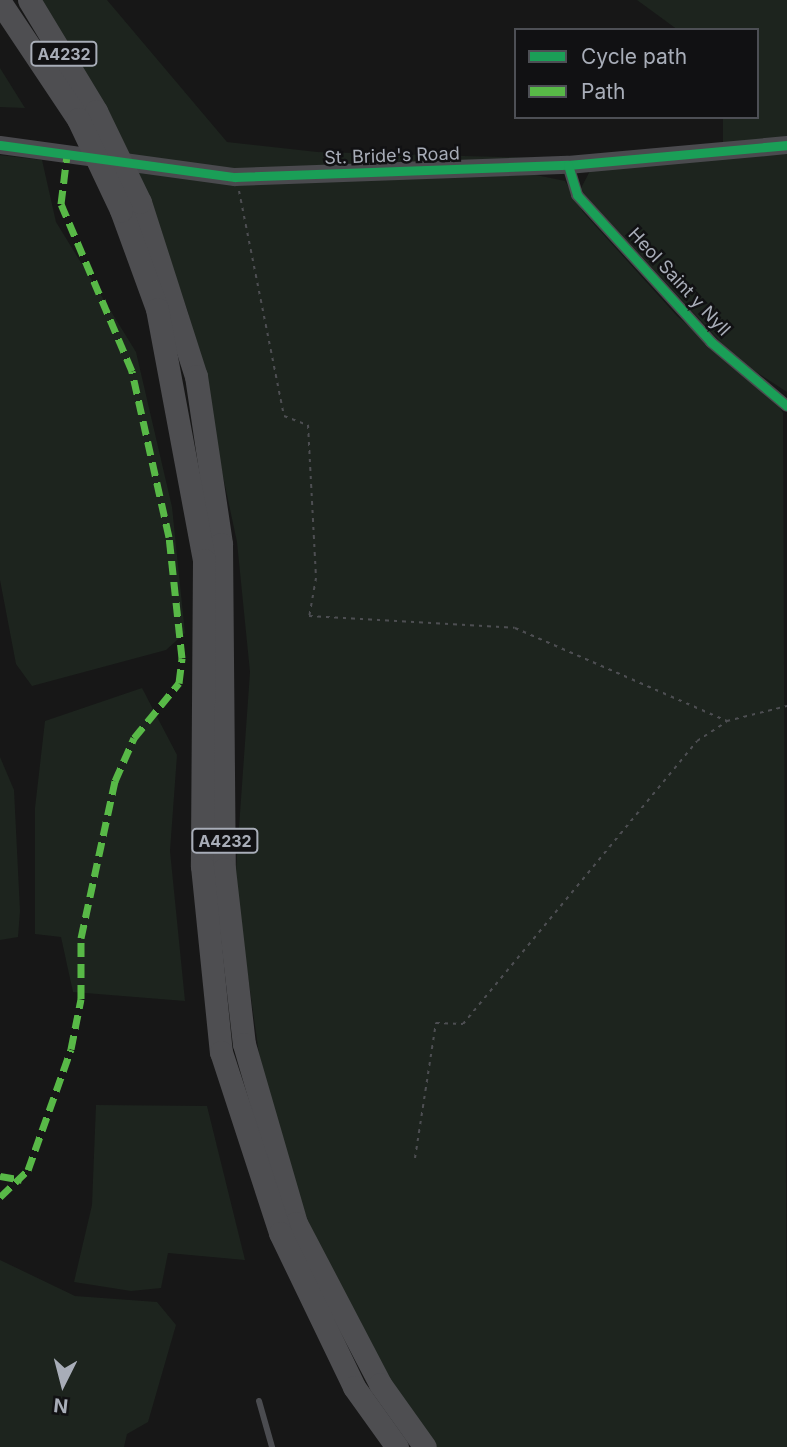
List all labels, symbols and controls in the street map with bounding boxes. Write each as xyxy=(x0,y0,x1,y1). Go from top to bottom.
legend xyxy=(514,28,759,119)
road number: A4232 xyxy=(29,42,99,66)
text: Cycle path xyxy=(581,44,687,69)
text: Path xyxy=(581,79,626,104)
street label: St. Bride's Road xyxy=(324,143,460,169)
street label: Heol Saint y Nyll xyxy=(624,224,734,340)
road number: A4232 xyxy=(190,828,260,854)
north arrow xyxy=(28,1349,98,1419)
text: N xyxy=(52,1393,69,1418)

